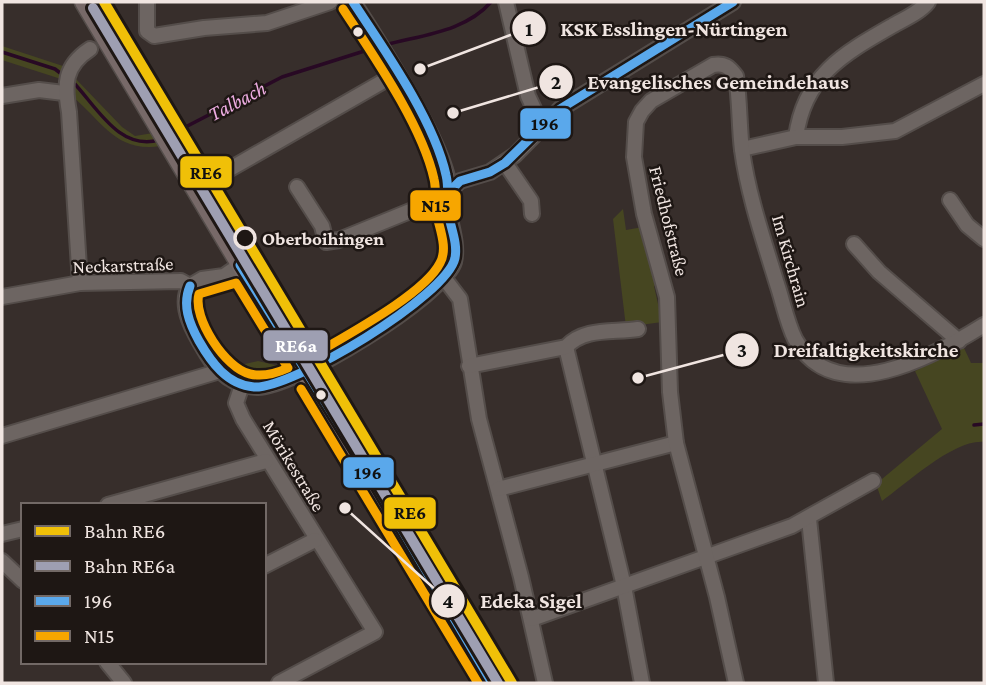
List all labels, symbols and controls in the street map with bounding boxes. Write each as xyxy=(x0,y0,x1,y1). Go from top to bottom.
callout: KSK Esslingen-Nürtingen xyxy=(511,7,802,49)
text: 1 xyxy=(525,17,533,41)
text: KSK Esslingen-Nürtingen xyxy=(560,17,788,41)
unlabelled marker xyxy=(351,25,365,39)
callout: Evangelisches Gemeindehaus xyxy=(538,61,863,103)
text: 2 xyxy=(551,70,562,94)
text: Evangelisches Gemeindehaus xyxy=(587,70,849,94)
water label: Talbach xyxy=(204,76,270,126)
line badge: 196 xyxy=(519,107,572,140)
text: 196 xyxy=(531,113,559,134)
line badge: RE6 xyxy=(179,155,233,189)
text: RE6 xyxy=(190,162,222,183)
street label: Friedhofstraße xyxy=(645,164,693,278)
line badge: N15 xyxy=(409,189,462,222)
text: N15 xyxy=(421,195,451,216)
street label: Im Kirchrain xyxy=(768,212,814,310)
marker: Oberboihingen xyxy=(234,227,256,249)
place label: Oberboihingen xyxy=(262,228,384,249)
street label: Neckarstraße xyxy=(72,253,174,277)
line badge: RE6a xyxy=(262,329,329,362)
callout: Dreifaltigkeitskirche xyxy=(724,329,972,371)
text: RE6a xyxy=(275,335,318,356)
text: 3 xyxy=(737,338,747,362)
text: Dreifaltigkeitskirche xyxy=(774,338,959,362)
unlabelled marker xyxy=(314,388,328,402)
street label: Mörikestraße xyxy=(259,417,329,515)
line badge: 196 xyxy=(342,456,395,489)
text: 196 xyxy=(354,462,382,483)
line badge: RE6 xyxy=(383,496,437,530)
text: RE6 xyxy=(394,502,426,523)
legend xyxy=(21,503,266,664)
text: Bahn RE6 xyxy=(84,519,165,543)
text: Bahn RE6a xyxy=(84,554,175,578)
callout: Edeka Sigel xyxy=(431,580,596,622)
text: 196 xyxy=(84,589,112,613)
text: 4 xyxy=(442,589,454,613)
text: Edeka Sigel xyxy=(480,589,582,613)
text: N15 xyxy=(84,624,115,648)

